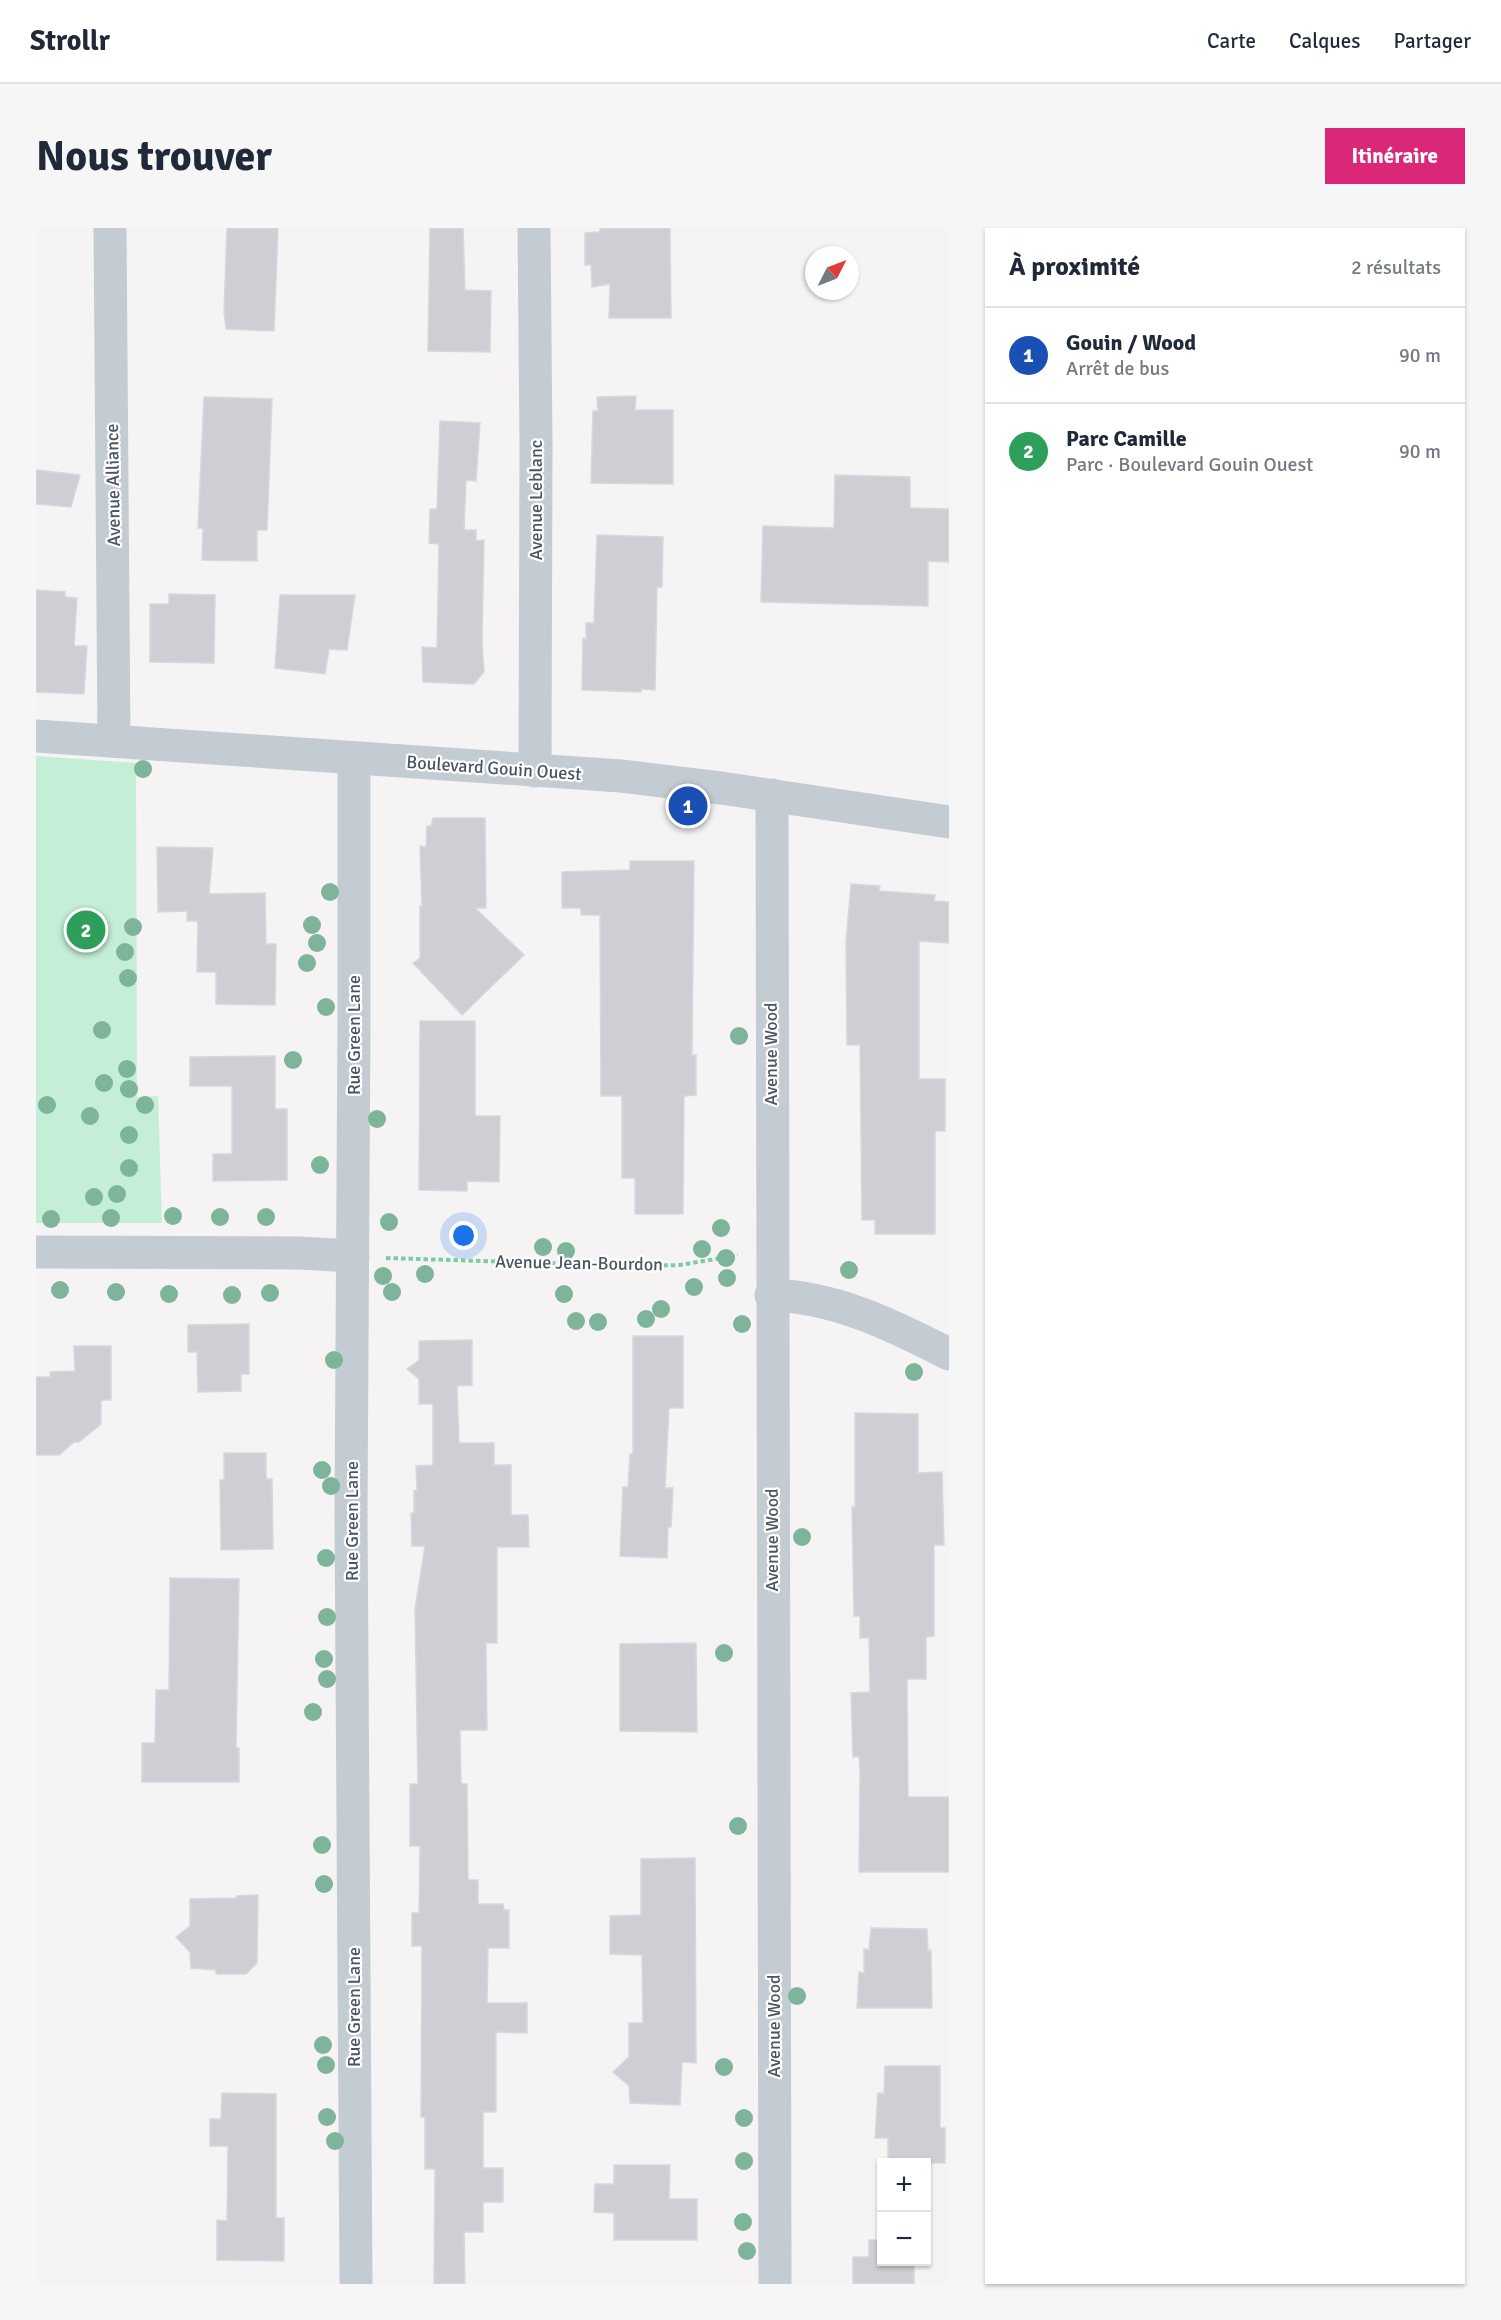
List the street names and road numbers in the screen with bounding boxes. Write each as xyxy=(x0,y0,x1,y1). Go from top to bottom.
street label: Avenue Alliance xyxy=(101,424,125,546)
street label: Avenue Leblanc xyxy=(525,440,547,560)
street label: Boulevard Gouin Ouest xyxy=(406,751,582,785)
street label: Rue Green Lane xyxy=(343,975,365,1095)
street label: Avenue Wood xyxy=(760,1002,782,1106)
street label: Avenue Jean-Bourdon xyxy=(495,1251,663,1275)
street label: Rue Green Lane xyxy=(341,1461,363,1581)
street label: Avenue Wood xyxy=(761,1488,783,1592)
street label: Rue Green Lane xyxy=(343,1947,365,2067)
street label: Avenue Wood xyxy=(763,1974,785,2078)

